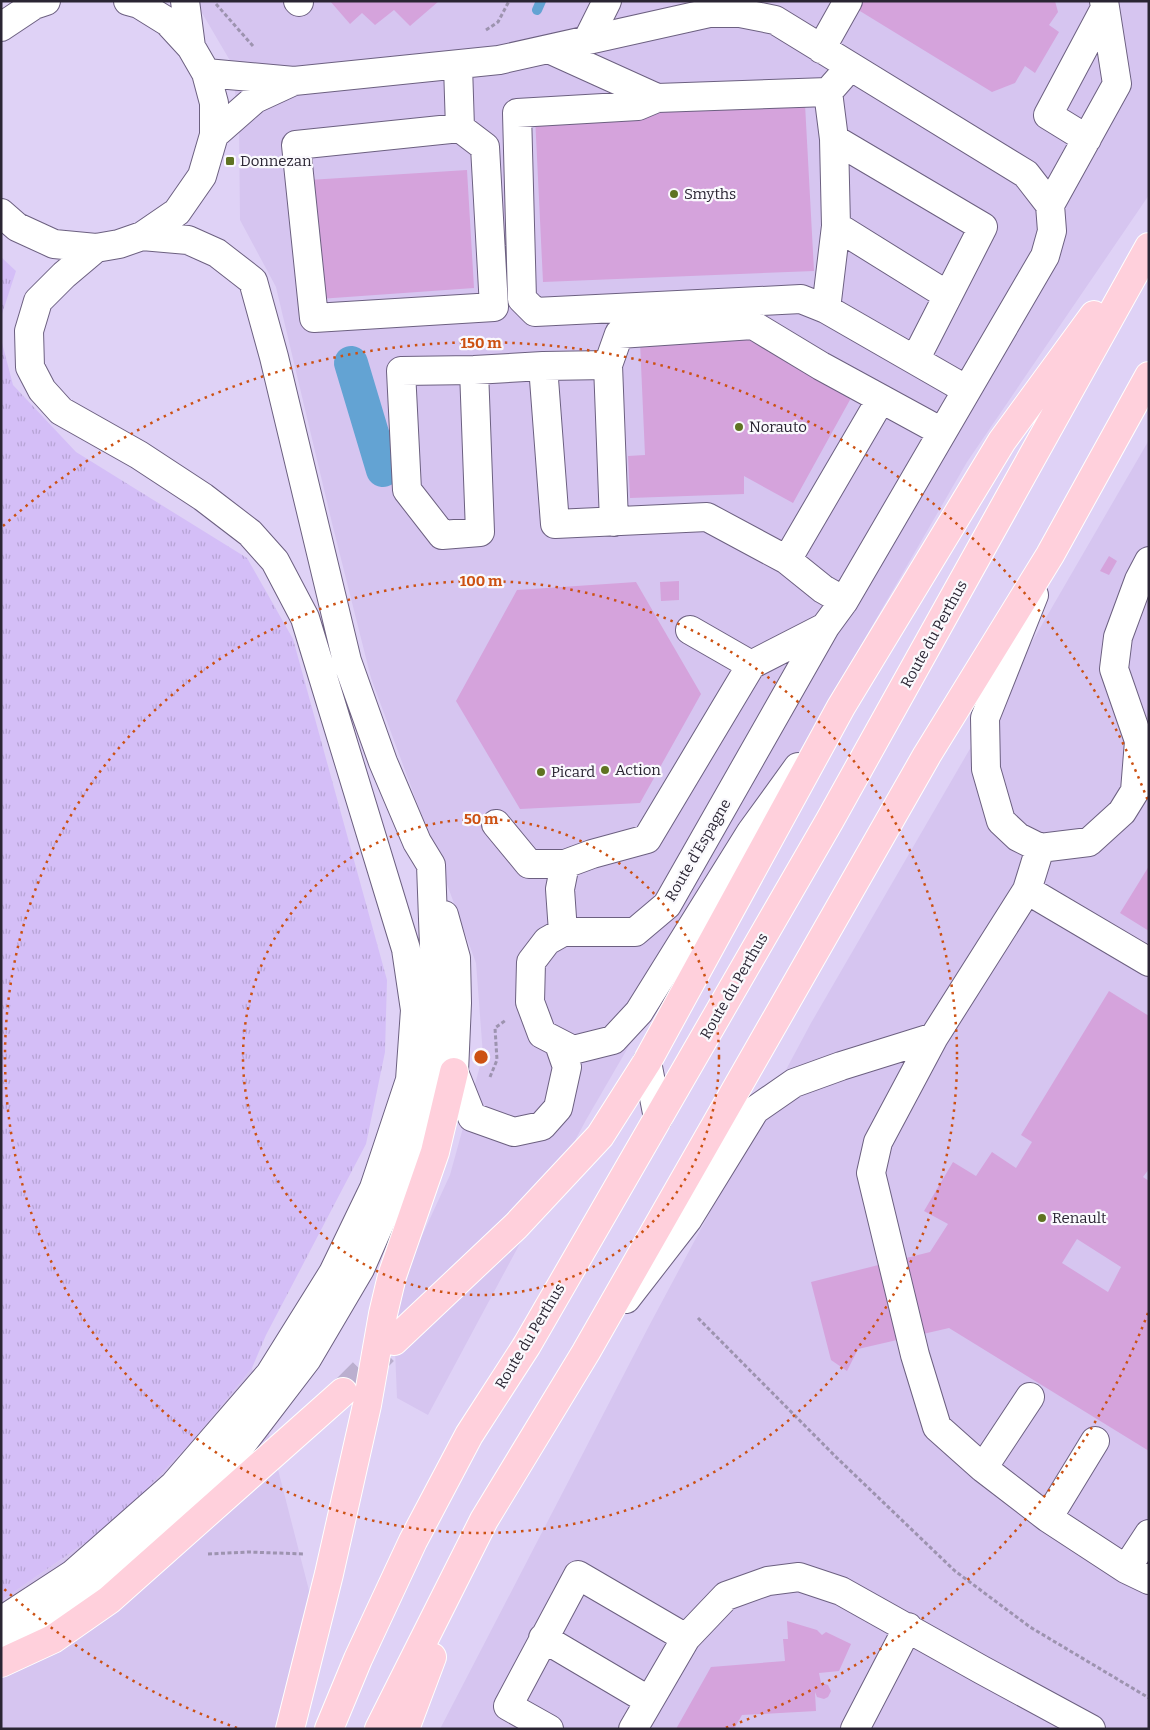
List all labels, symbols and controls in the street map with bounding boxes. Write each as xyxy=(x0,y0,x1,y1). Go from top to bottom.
place label: Donnezan xyxy=(240,152,312,170)
marker: Donnezan xyxy=(224,155,236,167)
place label: Smyths xyxy=(684,185,736,203)
marker: Smyths xyxy=(668,188,680,200)
text: 150 m xyxy=(460,334,502,352)
place label: Norauto xyxy=(749,418,807,436)
marker: Norauto xyxy=(733,421,745,433)
text: 100 m xyxy=(460,572,503,590)
street label: Route du Perthus xyxy=(897,577,971,691)
place label: Action xyxy=(615,761,661,779)
place label: Picard xyxy=(551,763,595,781)
marker: Action xyxy=(599,764,611,776)
marker: Picard xyxy=(535,766,547,778)
street label: Route d'Espagne xyxy=(661,796,735,904)
text: 50 m xyxy=(464,810,499,828)
street label: Route du Perthus xyxy=(696,930,772,1042)
centre of rings xyxy=(472,1048,490,1066)
place label: Renault xyxy=(1052,1209,1107,1227)
marker: Renault xyxy=(1036,1212,1048,1224)
street label: Route du Perthus xyxy=(491,1280,569,1392)

